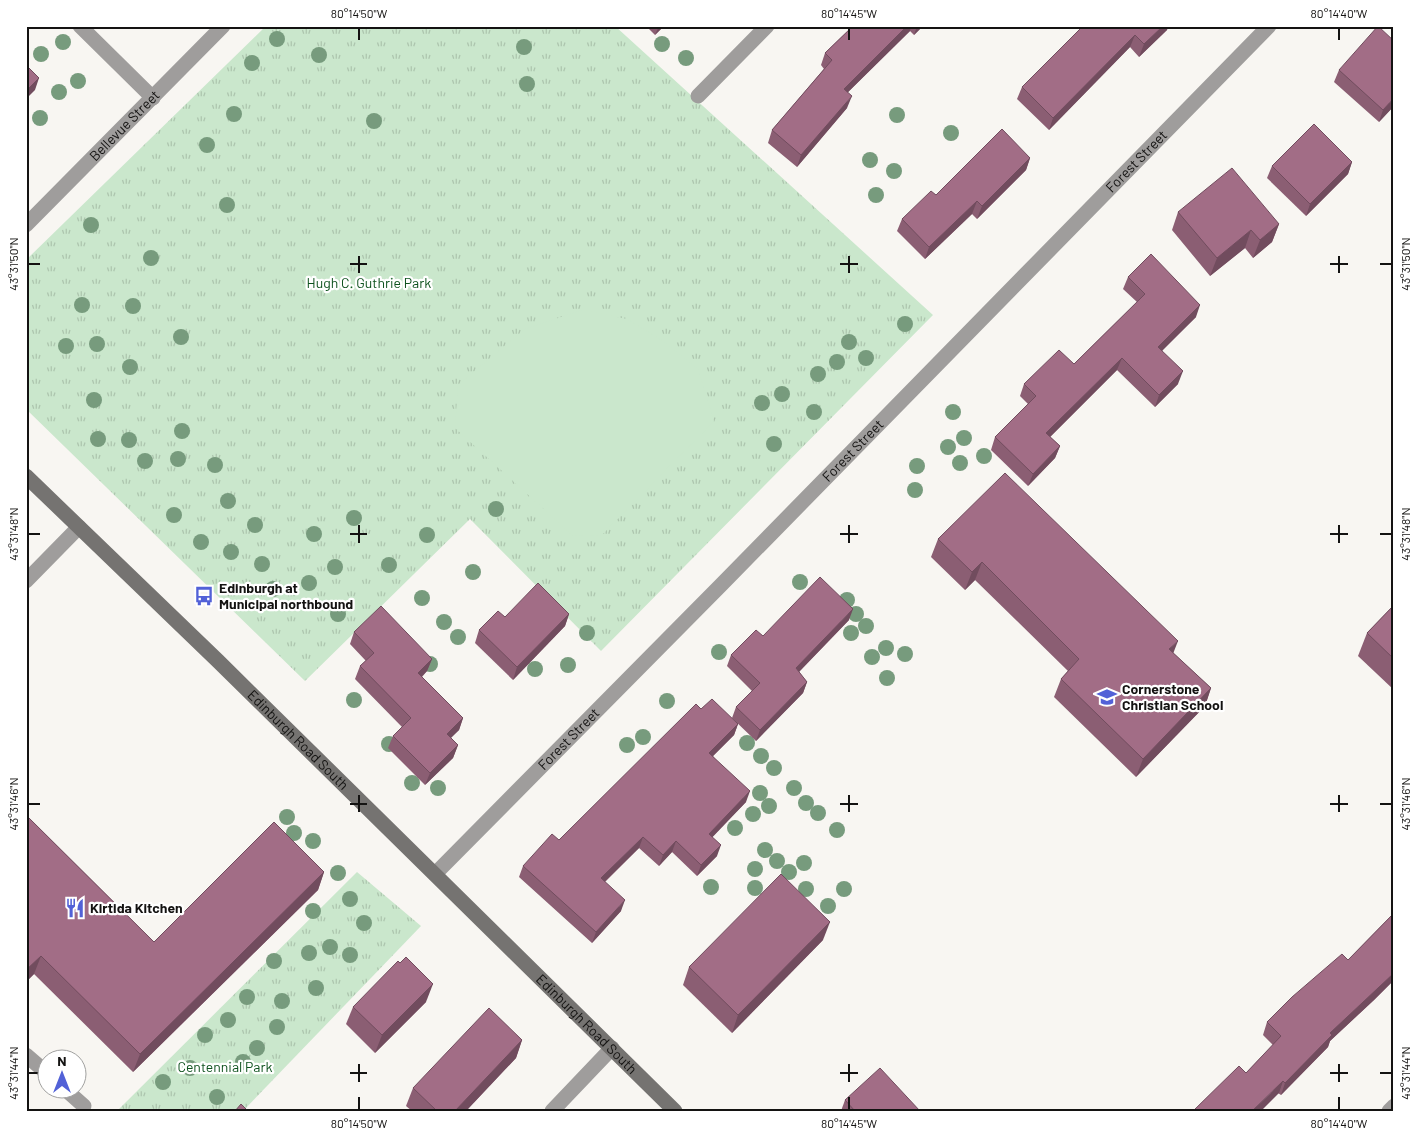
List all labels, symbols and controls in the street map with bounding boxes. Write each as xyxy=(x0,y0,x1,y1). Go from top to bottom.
text: 80°14'50"W xyxy=(331,6,388,20)
text: 80°14'45"W xyxy=(821,6,878,20)
text: 80°14'40"W xyxy=(1311,6,1368,20)
street label: Bellevue Street xyxy=(85,86,163,164)
street label: Forest Street xyxy=(1102,126,1170,196)
text: 43°31'50"N xyxy=(6,237,20,291)
text: 43°31'50"N xyxy=(1398,237,1412,291)
park label: Hugh C. Guthrie Park xyxy=(307,274,431,291)
street label: Forest Street xyxy=(818,415,887,485)
text: 43°31'48"N xyxy=(6,507,20,561)
text: 43°31'48"N xyxy=(1398,507,1412,561)
place label: Edinburgh at Municipal northbound xyxy=(219,579,353,612)
bus stop icon: Edinburgh at Municipal northbound xyxy=(193,585,215,607)
place label: Cornerstone Christian School xyxy=(1122,680,1223,713)
street label: Edinburgh Road South xyxy=(244,686,352,793)
school or university icon: Cornerstone Christian School xyxy=(1096,686,1118,708)
street label: Forest Street xyxy=(534,704,603,773)
text: 43°31'46"N xyxy=(6,777,20,831)
text: 43°31'46"N xyxy=(1398,777,1412,831)
restaurant icon: Kirtida Kitchen xyxy=(64,897,86,919)
place label: Kirtida Kitchen xyxy=(90,899,183,916)
street label: Edinburgh Road South xyxy=(533,970,641,1077)
text: 43°31'44"N xyxy=(6,1046,20,1100)
text: 43°31'44"N xyxy=(1398,1046,1412,1100)
north arrow xyxy=(38,1050,88,1100)
text: N xyxy=(57,1052,67,1069)
park label: Centennial Park xyxy=(177,1058,273,1075)
text: 80°14'50"W xyxy=(331,1116,388,1130)
text: 80°14'45"W xyxy=(821,1116,878,1130)
text: 80°14'40"W xyxy=(1311,1116,1368,1130)

